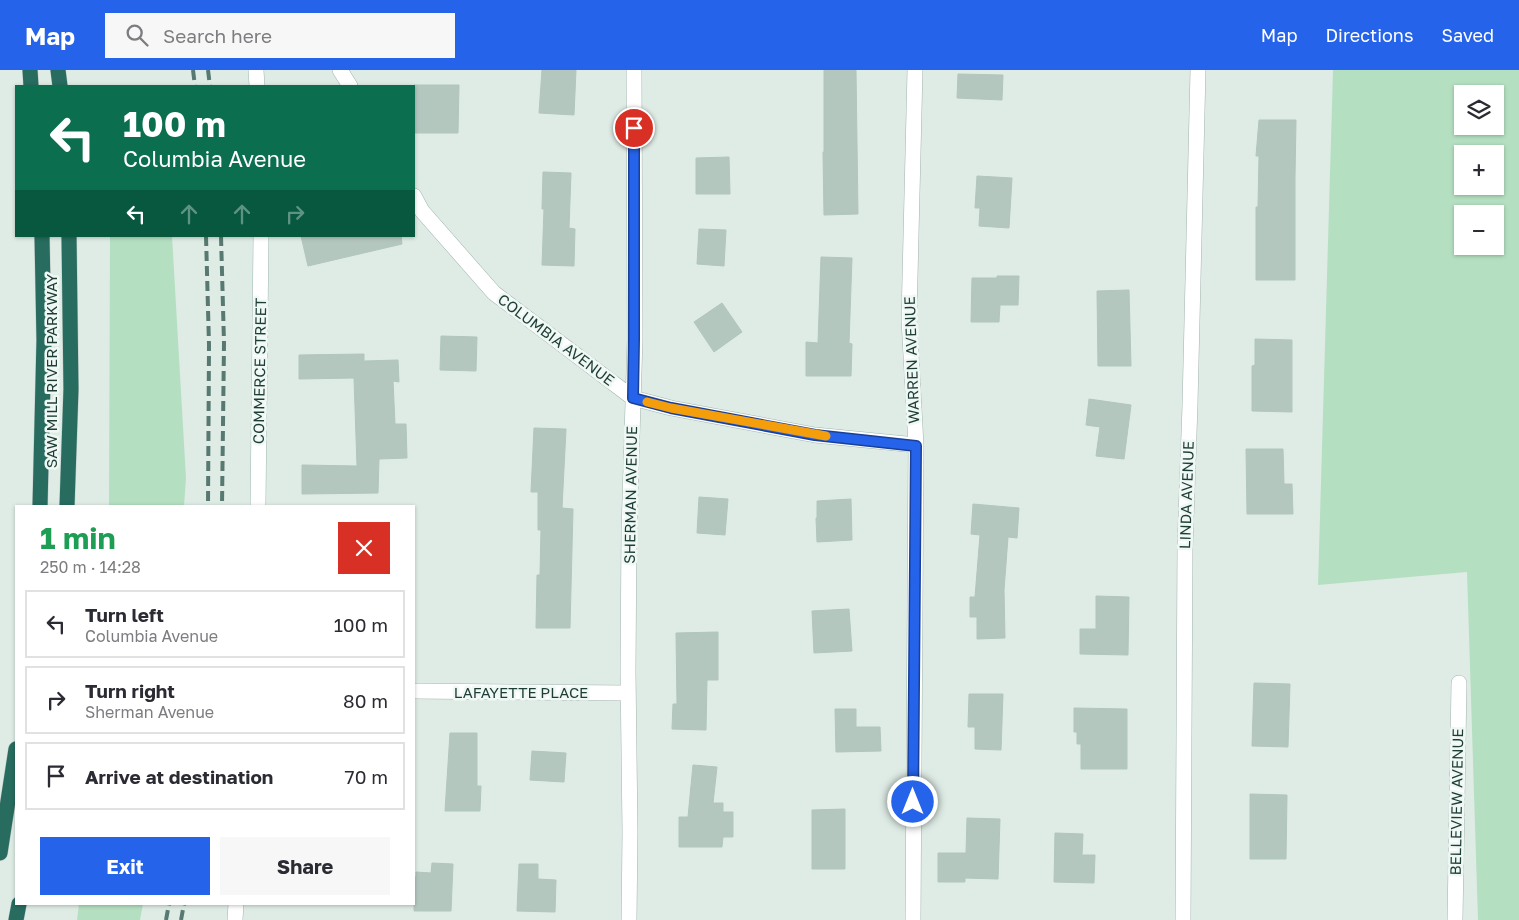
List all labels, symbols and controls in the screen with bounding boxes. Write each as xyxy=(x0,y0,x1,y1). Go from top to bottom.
search box xyxy=(105,13,455,58)
text: Map xyxy=(25,21,75,50)
icon: search xyxy=(123,21,151,49)
text: Search here xyxy=(163,24,272,47)
text: Map xyxy=(1261,24,1297,46)
text: Directions xyxy=(1325,24,1413,46)
text: Saved xyxy=(1441,24,1494,46)
map controls xyxy=(1454,85,1504,255)
button: layers xyxy=(1454,85,1504,135)
text: 100 m xyxy=(123,103,226,145)
icon: left xyxy=(40,105,105,170)
pin xyxy=(613,107,655,149)
icon: arrive xyxy=(620,114,648,142)
text: Columbia Avenue xyxy=(123,145,306,172)
button: + xyxy=(1454,145,1504,195)
icon: left xyxy=(122,200,150,228)
icon: ahead xyxy=(175,200,203,228)
icon: ahead xyxy=(228,200,256,228)
icon: right xyxy=(281,200,309,228)
button: − xyxy=(1454,205,1504,255)
street label: SAW MILL RIVER PARKWAY xyxy=(42,273,60,468)
street label: COLUMBIA AVENUE xyxy=(495,290,618,389)
street label: WARREN AVENUE xyxy=(900,296,922,424)
street label: COMMERCE STREET xyxy=(249,298,269,444)
street label: SHERMAN AVENUE xyxy=(620,426,640,564)
street label: LINDA AVENUE xyxy=(1175,441,1197,549)
text: 1 min xyxy=(40,520,116,556)
button: close xyxy=(338,522,390,574)
text: 250 m · 14:28 xyxy=(40,557,141,577)
text: Turn left xyxy=(85,603,164,626)
icon: left xyxy=(42,610,70,638)
text: 100 m xyxy=(334,613,388,636)
text: Columbia Avenue xyxy=(85,626,218,646)
text: Turn right xyxy=(85,679,175,702)
street label: LAFAYETTE PLACE xyxy=(454,683,588,701)
icon: right xyxy=(42,686,70,714)
text: 80 m xyxy=(343,689,388,712)
text: Sherman Avenue xyxy=(85,702,214,722)
street label: BELLEVIEW AVENUE xyxy=(1446,728,1466,876)
icon: arrive xyxy=(42,762,70,790)
text: Arrive at destination xyxy=(85,765,273,788)
text: 70 m xyxy=(345,765,388,788)
position arrow xyxy=(886,775,938,827)
button: Exit xyxy=(40,837,210,895)
button: Share xyxy=(220,837,390,895)

